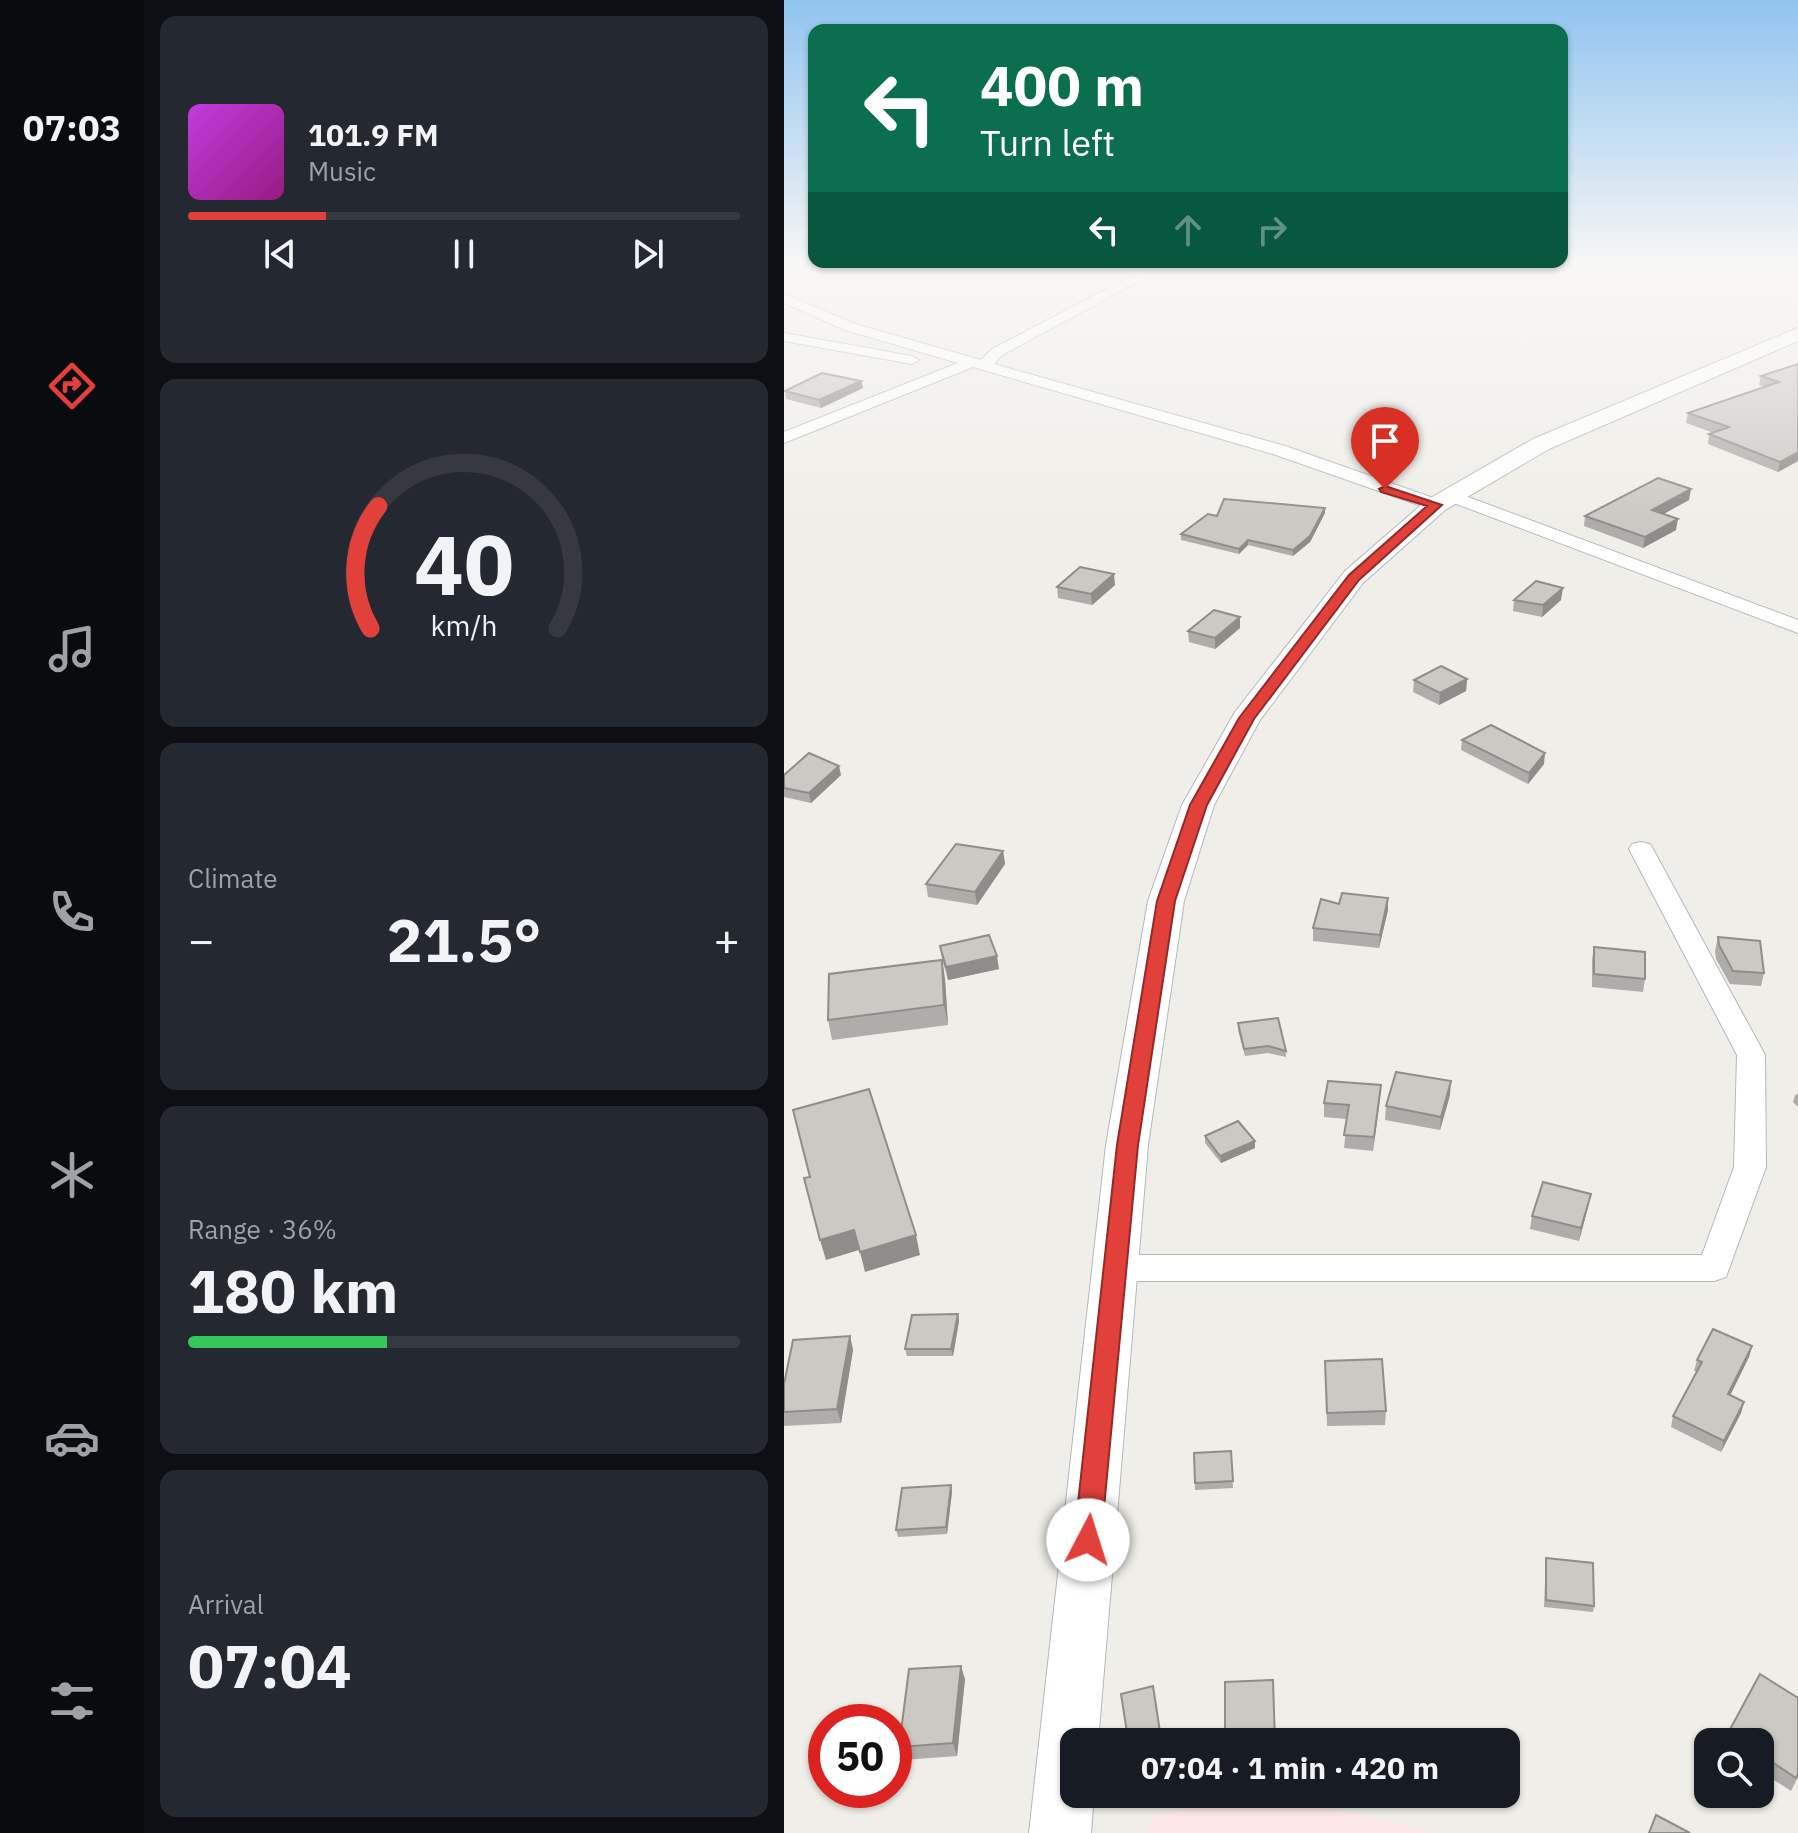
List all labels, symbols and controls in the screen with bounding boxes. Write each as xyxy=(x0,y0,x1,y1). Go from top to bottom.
text: 400 m xyxy=(980,49,1144,121)
icon: left xyxy=(848,56,952,160)
text: 07:03 xyxy=(23,104,121,151)
text: 101.9 FM xyxy=(308,115,439,154)
text: Turn left xyxy=(980,119,1115,166)
text: Music xyxy=(308,154,376,188)
icon: left xyxy=(1082,208,1126,252)
icon: ahead xyxy=(1166,208,1210,252)
icon: right xyxy=(1250,208,1294,252)
icon: previous xyxy=(258,232,302,276)
icon: pause xyxy=(442,232,486,276)
icon: next xyxy=(626,232,670,276)
icon: directions xyxy=(44,358,100,414)
pin xyxy=(1351,407,1419,489)
icon: arrive xyxy=(1363,419,1407,463)
text: 40 xyxy=(414,510,514,618)
text: km/h xyxy=(430,607,498,644)
icon: music xyxy=(44,621,100,677)
text: Climate xyxy=(188,861,278,895)
icon: phone xyxy=(44,884,100,940)
text: 21.5° xyxy=(387,900,541,979)
text: − xyxy=(188,911,214,968)
text: + xyxy=(714,911,740,968)
icon: climate xyxy=(44,1147,100,1203)
text: Range · 36% xyxy=(188,1212,337,1246)
text: 180 km xyxy=(188,1251,398,1330)
icon: car xyxy=(44,1410,100,1466)
position arrow xyxy=(1046,1498,1130,1582)
text: Arrival xyxy=(188,1587,264,1621)
text: 07:04 xyxy=(188,1626,352,1705)
icon: filters xyxy=(44,1673,100,1729)
speed limit sign: 50 xyxy=(808,1704,912,1808)
map controls xyxy=(1694,1728,1774,1808)
button: search xyxy=(1694,1728,1774,1808)
text: 07:04 · 1 min · 420 m xyxy=(1141,1748,1439,1787)

